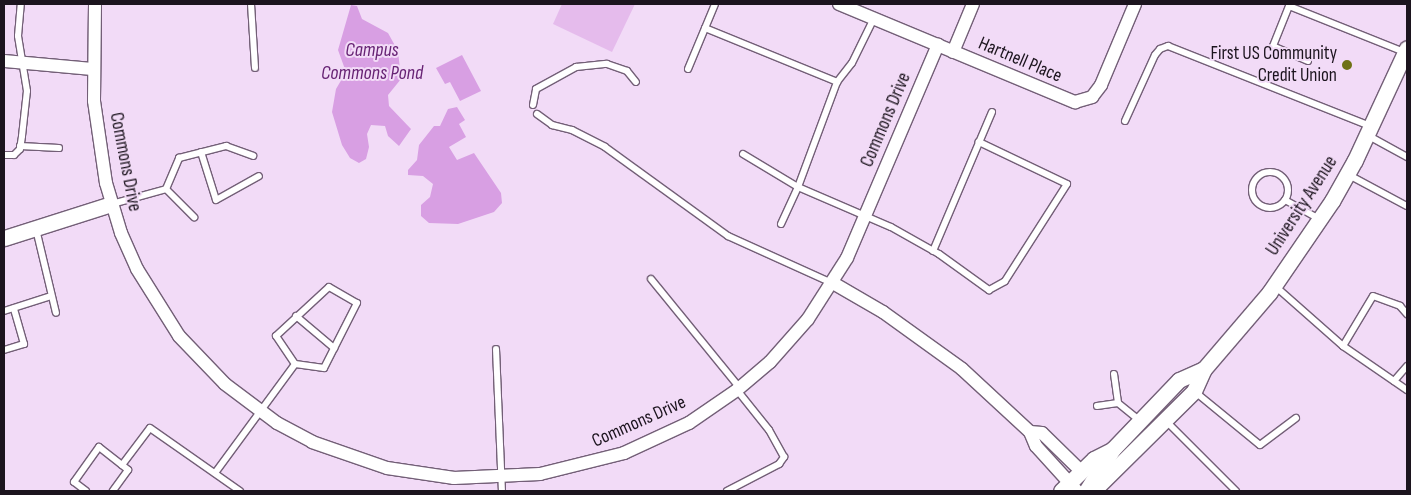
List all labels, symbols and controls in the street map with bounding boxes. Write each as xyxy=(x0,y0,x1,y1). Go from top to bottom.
street label: Hartnell Place xyxy=(975,32,1065,88)
water label: Campus Commons Pond xyxy=(321,39,423,86)
place label: First US Community Credit Union xyxy=(1211,43,1337,87)
marker: First US Community Credit Union xyxy=(1341,59,1353,71)
street label: Commons Drive xyxy=(856,69,916,171)
street label: Commons Drive xyxy=(104,111,146,213)
street label: University Avenue xyxy=(1261,152,1343,260)
street label: Commons Drive xyxy=(589,391,689,453)

